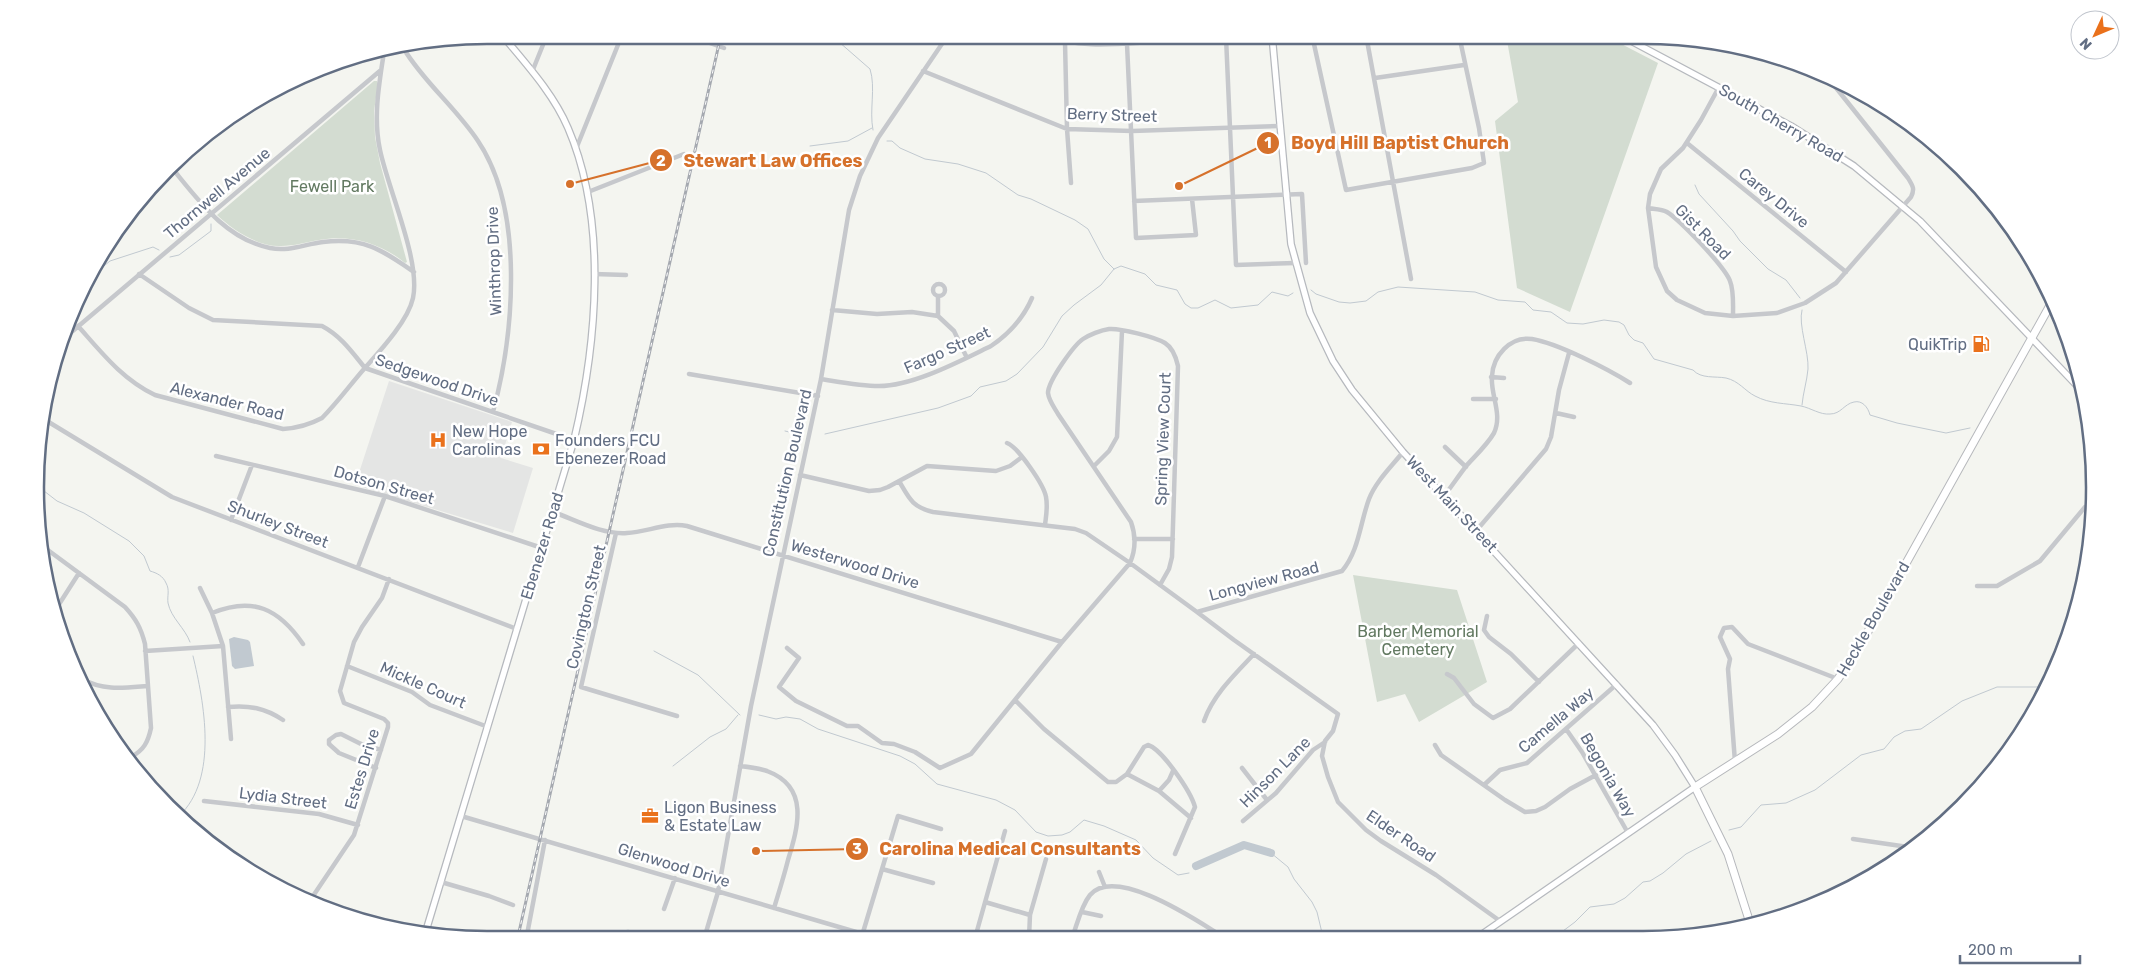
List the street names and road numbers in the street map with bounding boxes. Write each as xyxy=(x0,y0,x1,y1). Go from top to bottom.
street label: South Cherry Road xyxy=(1715,80,1847,166)
street label: Berry Street xyxy=(1066,104,1158,126)
street label: Thornwell Avenue xyxy=(160,143,274,243)
street label: Carey Drive xyxy=(1735,164,1813,232)
street label: Gist Road xyxy=(1671,200,1735,264)
street label: Winthrop Drive xyxy=(483,206,505,316)
street label: Fargo Street xyxy=(901,323,993,377)
street label: Sedgewood Drive xyxy=(373,350,501,410)
street label: Spring View Court xyxy=(1151,372,1175,506)
street label: Alexander Road xyxy=(168,378,286,424)
street label: Constitution Boulevard xyxy=(758,387,816,559)
street label: West Main Street xyxy=(1402,452,1502,556)
street label: Dotson Street xyxy=(332,462,436,508)
street label: Ebenezer Road xyxy=(517,490,567,602)
street label: Shurley Street xyxy=(225,496,331,552)
street label: Westerwood Drive xyxy=(788,535,922,593)
street label: Covington Street xyxy=(562,543,610,671)
street label: Longview Road xyxy=(1207,557,1321,605)
street label: Heckle Boulevard xyxy=(1832,558,1914,680)
street label: Mickle Court xyxy=(377,658,469,712)
street label: Camella Way xyxy=(1514,683,1598,757)
street label: Estes Drive xyxy=(341,726,383,812)
street label: Begonia Way xyxy=(1576,729,1640,821)
street label: Hinson Lane xyxy=(1236,733,1314,811)
street label: Lydia Street xyxy=(238,783,328,813)
street label: Elder Road xyxy=(1363,806,1439,866)
street label: Glenwood Drive xyxy=(616,839,732,891)

